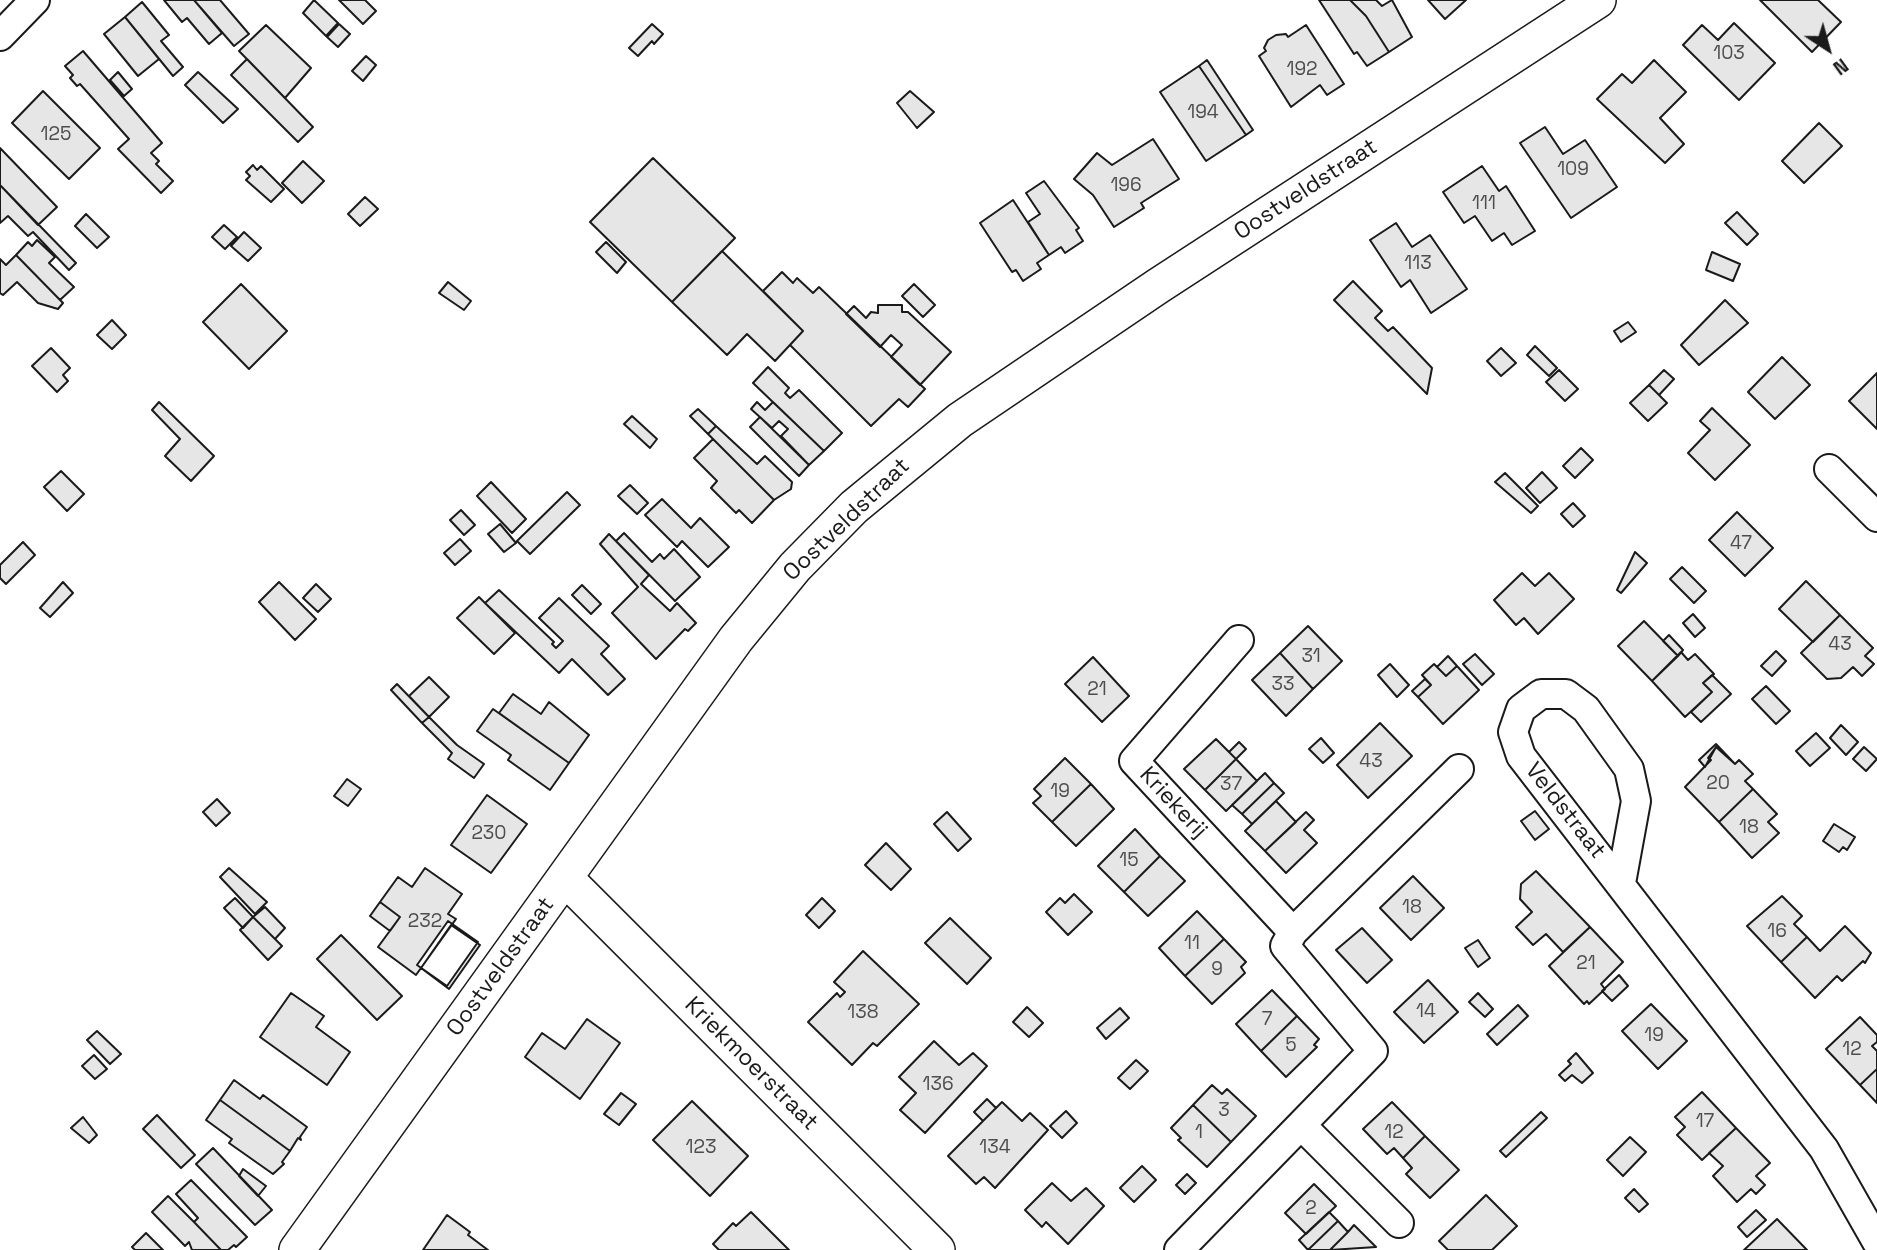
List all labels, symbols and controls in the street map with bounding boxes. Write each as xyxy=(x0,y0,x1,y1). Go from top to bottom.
north arrow xyxy=(1793,14,1863,84)
house number: 103 xyxy=(1713,43,1745,65)
text: N xyxy=(1828,53,1853,80)
house number: 192 xyxy=(1286,59,1318,81)
house number: 194 xyxy=(1187,102,1219,124)
house number: 125 xyxy=(41,124,71,146)
street label: Oostveldstraat xyxy=(1229,133,1383,247)
house number: 109 xyxy=(1557,159,1589,181)
house number: 196 xyxy=(1110,175,1142,197)
house number: 111 xyxy=(1472,193,1496,215)
house number: 113 xyxy=(1404,253,1432,275)
street label: Oostveldstraat xyxy=(778,453,916,587)
house number: 47 xyxy=(1730,533,1752,555)
house number: 43 xyxy=(1828,634,1852,656)
house number: 31 xyxy=(1301,646,1321,668)
house number: 33 xyxy=(1272,674,1294,696)
house number: 21 xyxy=(1087,679,1107,701)
house number: 43 xyxy=(1359,751,1383,773)
street label: Veldstraat xyxy=(1519,757,1611,865)
street label: Kriekerij xyxy=(1133,762,1213,844)
house number: 20 xyxy=(1706,773,1730,795)
house number: 37 xyxy=(1220,774,1242,796)
house number: 19 xyxy=(1050,781,1070,803)
house number: 18 xyxy=(1739,817,1759,839)
house number: 230 xyxy=(471,823,507,845)
house number: 15 xyxy=(1119,850,1139,872)
street label: Oostveldstraat xyxy=(441,892,561,1042)
house number: 18 xyxy=(1402,897,1422,919)
house number: 232 xyxy=(408,911,442,933)
house number: 16 xyxy=(1767,921,1787,943)
house number: 11 xyxy=(1184,933,1200,955)
house number: 21 xyxy=(1576,953,1596,975)
house number: 9 xyxy=(1211,959,1223,981)
street label: Kriekmoerstraat xyxy=(679,992,823,1136)
house number: 14 xyxy=(1416,1001,1436,1023)
house number: 138 xyxy=(847,1002,879,1024)
house number: 7 xyxy=(1262,1009,1272,1031)
house number: 19 xyxy=(1644,1025,1664,1047)
house number: 5 xyxy=(1285,1035,1297,1057)
house number: 12 xyxy=(1842,1039,1862,1061)
house number: 136 xyxy=(922,1074,954,1096)
house number: 3 xyxy=(1218,1100,1230,1122)
house number: 17 xyxy=(1696,1111,1714,1133)
house number: 1 xyxy=(1195,1122,1203,1144)
house number: 12 xyxy=(1384,1122,1404,1144)
house number: 123 xyxy=(686,1137,716,1159)
house number: 134 xyxy=(979,1137,1011,1159)
house number: 2 xyxy=(1305,1198,1317,1220)

